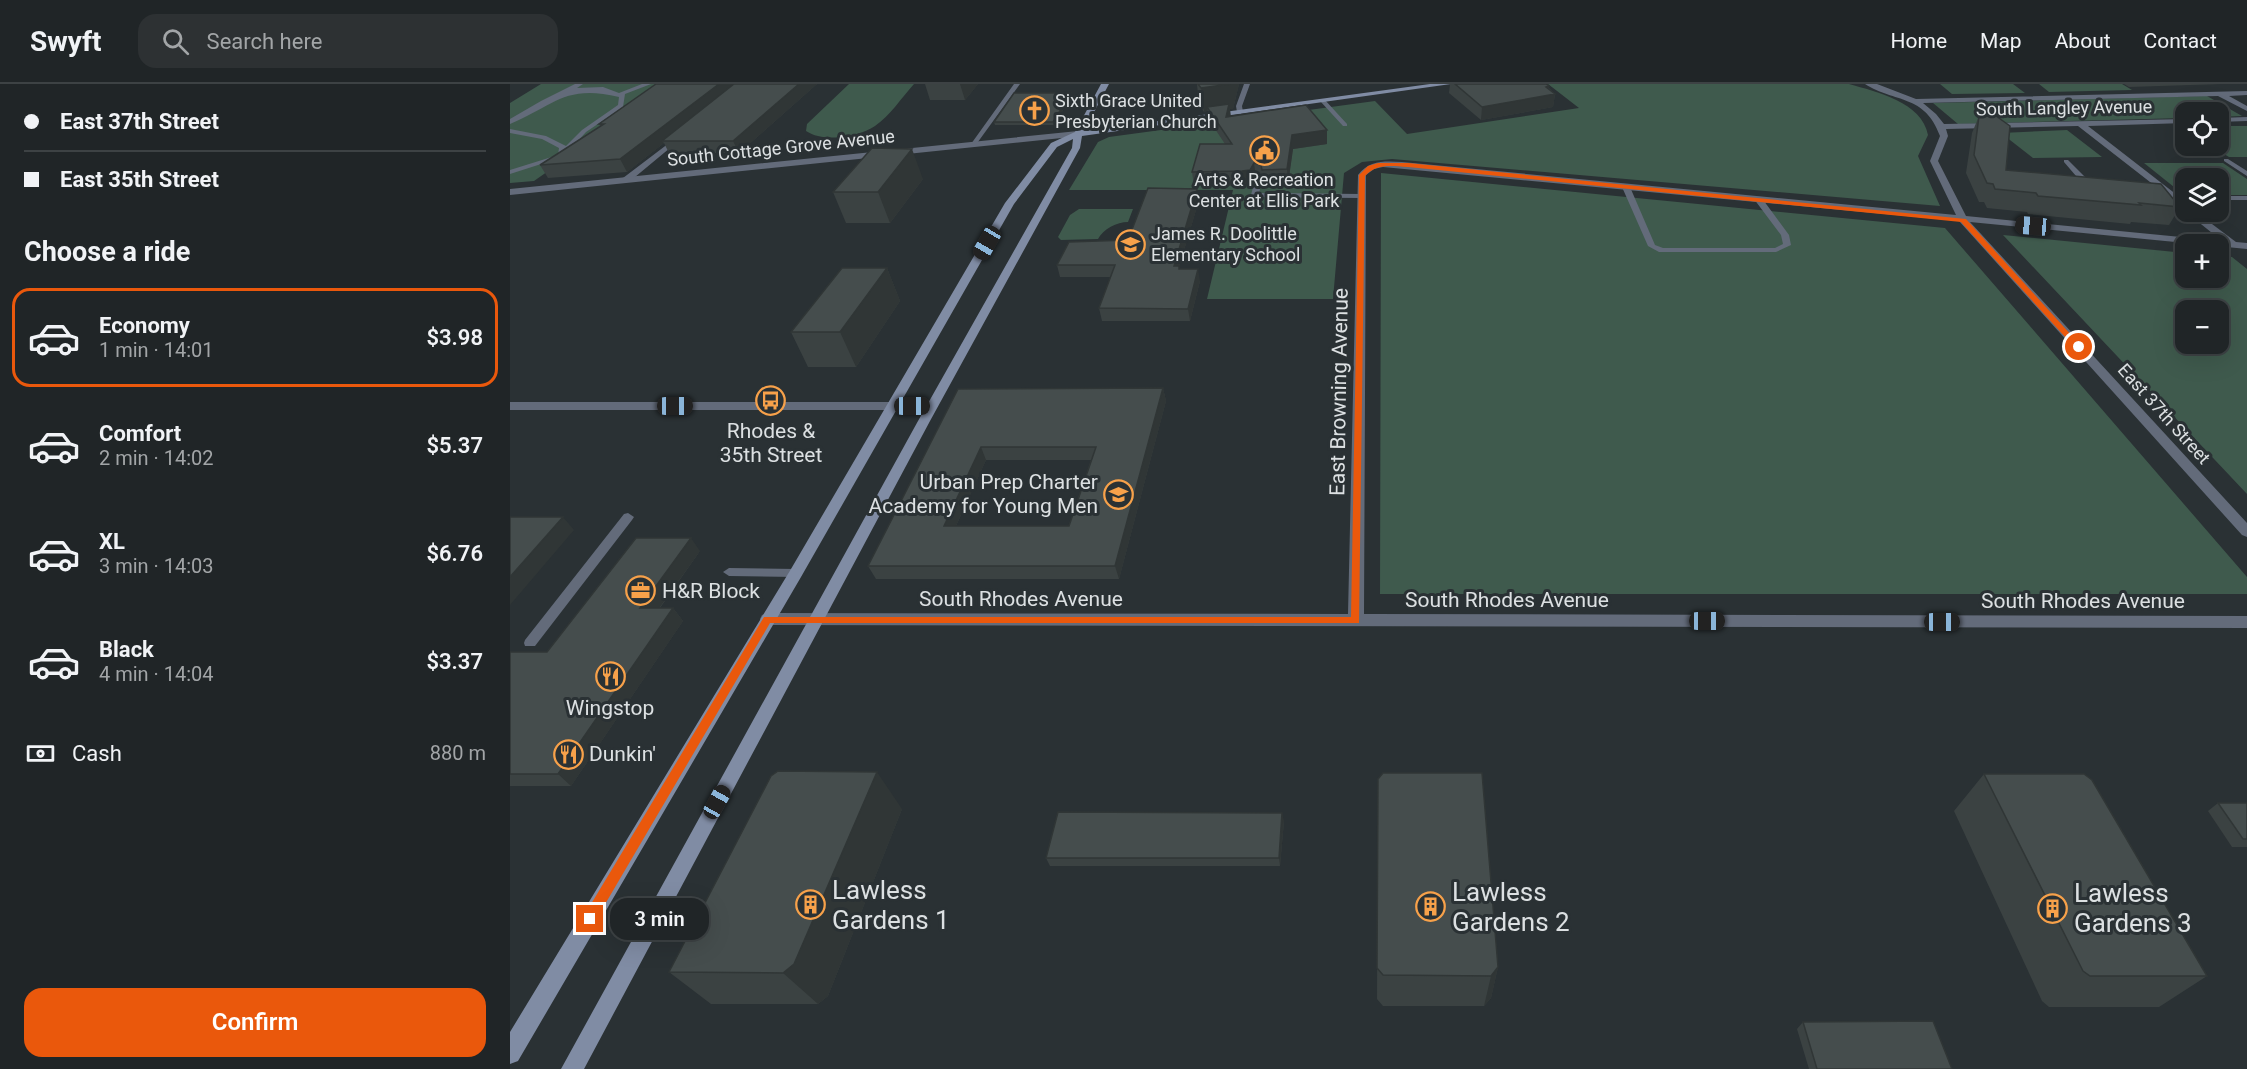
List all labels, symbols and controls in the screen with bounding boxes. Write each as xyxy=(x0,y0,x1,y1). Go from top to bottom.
search box xyxy=(138,14,558,68)
text: Swyft xyxy=(30,25,102,58)
icon: search xyxy=(159,25,192,58)
text: Search here xyxy=(207,29,322,54)
text: Home xyxy=(1891,29,1947,53)
text: Map xyxy=(1980,29,2022,53)
text: About xyxy=(2055,29,2111,53)
text: Contact xyxy=(2144,29,2217,53)
place label: Sixth Grace United Presbyterian Church xyxy=(1055,90,1217,132)
church icon: Sixth Grace United Presbyterian Church xyxy=(1018,95,1050,127)
street label: South Langley Avenue xyxy=(1976,95,2152,120)
map controls xyxy=(2175,102,2229,354)
button: locate xyxy=(2175,102,2229,156)
text: East 37th Street xyxy=(60,109,219,134)
street label: South Cottage Grove Avenue xyxy=(666,125,896,170)
public building icon: Arts & Recreation Center at Ellis Park xyxy=(1248,135,1280,167)
text: East 35th Street xyxy=(60,167,219,192)
button: layers xyxy=(2175,168,2229,222)
place label: Arts & Recreation Center at Ellis Park xyxy=(1189,169,1340,211)
car xyxy=(2014,215,2052,237)
car xyxy=(970,223,1004,263)
place label: James R. Doolittle Elementary School xyxy=(1151,223,1300,265)
school or university icon: James R. Doolittle Elementary School xyxy=(1114,228,1146,260)
button: + xyxy=(2175,234,2229,288)
text: Choose a ride xyxy=(24,236,190,268)
street label: East Browning Avenue xyxy=(1325,288,1353,496)
button: − xyxy=(2175,300,2229,354)
icon: car xyxy=(27,311,81,365)
text: Economy xyxy=(99,313,190,338)
text: $3.98 xyxy=(426,325,483,350)
route start xyxy=(2065,333,2092,360)
text: 1 min · 14:01 xyxy=(99,338,214,362)
street label: East 37th Street xyxy=(2114,359,2215,468)
bus stop icon: Rhodes & 35th Street xyxy=(755,384,787,416)
car xyxy=(657,397,693,415)
car xyxy=(894,397,930,415)
icon: car xyxy=(27,419,81,473)
place label: Rhodes & 35th Street xyxy=(720,419,822,467)
text: Comfort xyxy=(99,421,181,446)
text: $5.37 xyxy=(426,433,483,458)
text: 2 min · 14:02 xyxy=(99,446,214,470)
place label: Urban Prep Charter Academy for Young Men xyxy=(869,470,1098,518)
school or university icon: Urban Prep Charter Academy for Young Men xyxy=(1103,478,1135,510)
icon: car xyxy=(27,527,81,581)
text: XL xyxy=(99,529,125,554)
text: $6.76 xyxy=(426,541,483,566)
text: 3 min · 14:03 xyxy=(99,554,214,578)
office icon: H&R Block xyxy=(625,575,657,607)
place label: H&R Block xyxy=(662,579,760,603)
street label: South Rhodes Avenue xyxy=(919,587,1123,611)
street label: South Rhodes Avenue xyxy=(1405,588,1609,612)
street label: South Rhodes Avenue xyxy=(1981,589,2185,613)
car xyxy=(1689,612,1725,630)
car xyxy=(1924,613,1960,631)
icon: car xyxy=(27,635,81,689)
text: Black xyxy=(99,637,154,662)
text: $3.37 xyxy=(426,649,483,674)
restaurant icon: Wingstop xyxy=(594,661,626,693)
text: 4 min · 14:04 xyxy=(99,662,214,686)
place label: Wingstop xyxy=(566,696,654,720)
icon: cash xyxy=(24,737,57,770)
restaurant icon: Dunkin' xyxy=(552,738,584,770)
text: Cash xyxy=(72,741,122,766)
text: 880 m xyxy=(430,741,486,765)
place label: Dunkin' xyxy=(589,742,656,766)
car xyxy=(700,782,734,822)
place label: Lawless Gardens 1 xyxy=(832,875,950,935)
place label: Lawless Gardens 2 xyxy=(1452,877,1570,937)
place label: Lawless Gardens 3 xyxy=(2074,878,2192,938)
building icon: Lawless Gardens 1 xyxy=(795,889,827,921)
building icon: Lawless Gardens 2 xyxy=(1415,891,1447,923)
building icon: Lawless Gardens 3 xyxy=(2037,892,2069,924)
callout: 3 min xyxy=(611,898,710,940)
route end xyxy=(576,905,603,932)
text: 3 min xyxy=(634,907,685,931)
button: Confirm xyxy=(24,988,486,1057)

